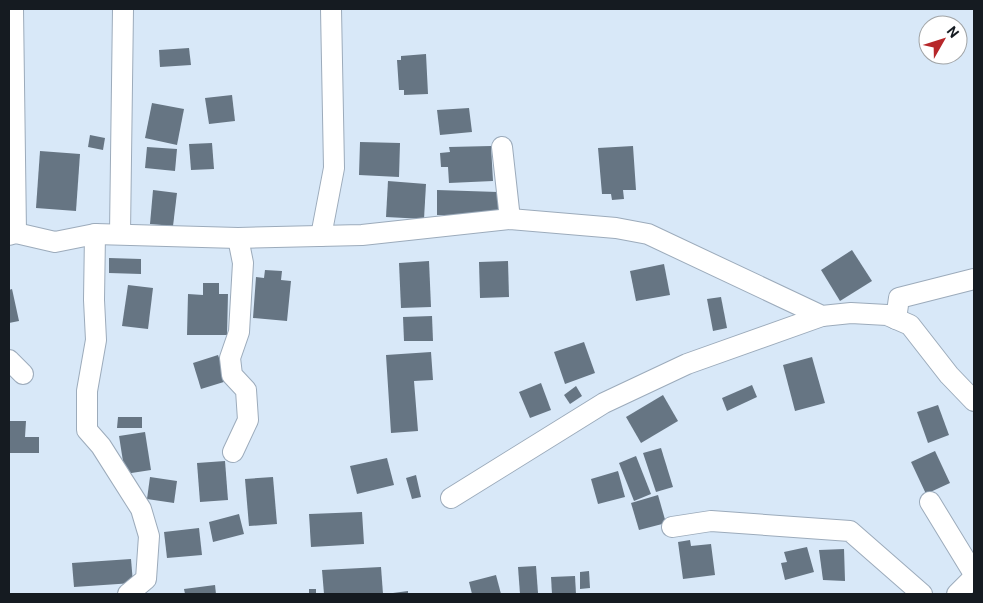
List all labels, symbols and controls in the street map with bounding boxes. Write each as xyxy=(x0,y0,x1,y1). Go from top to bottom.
north arrow xyxy=(918,15,968,65)
text: N xyxy=(944,23,962,41)

